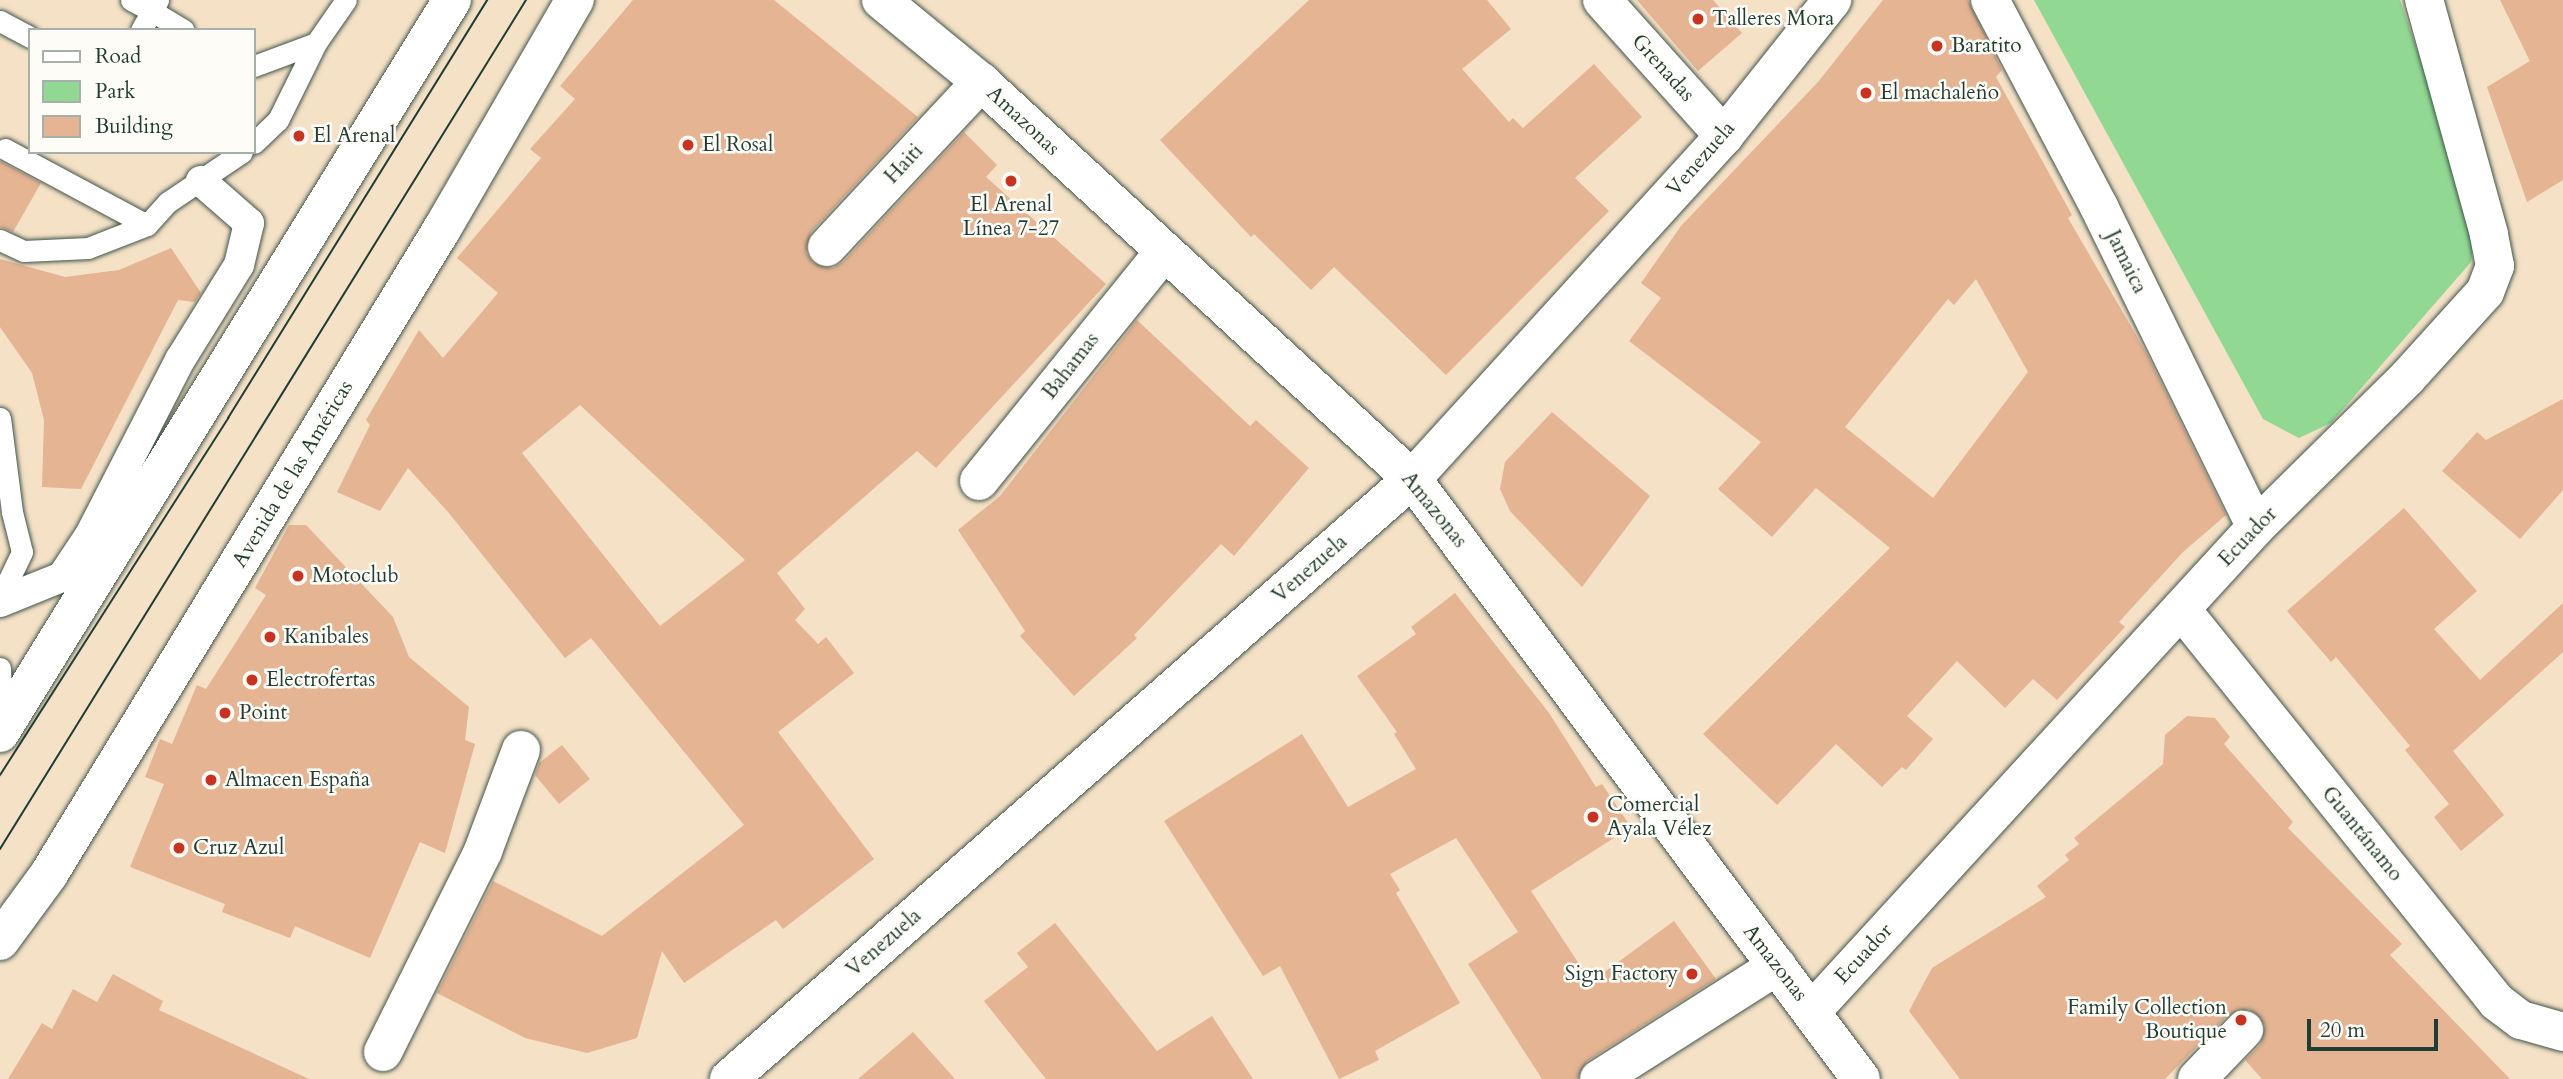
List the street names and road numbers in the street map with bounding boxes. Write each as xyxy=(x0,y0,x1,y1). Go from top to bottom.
street label: Grenadas xyxy=(1626,29,1700,107)
street label: Amazonas xyxy=(981,81,1065,161)
street label: Venezuela xyxy=(1662,116,1740,202)
street label: Haiti xyxy=(879,139,929,189)
street label: Jamaica xyxy=(2100,226,2152,298)
street label: Bahamas xyxy=(1037,328,1105,404)
street label: Avenida de las Américas xyxy=(227,376,359,572)
street label: Amazonas xyxy=(1396,467,1472,553)
street label: Ecuador xyxy=(2213,502,2283,572)
street label: Venezuela xyxy=(1267,530,1353,608)
street label: Guantánamo xyxy=(2316,781,2408,887)
street label: Venezuela xyxy=(841,904,927,982)
street label: Ecuador xyxy=(1830,919,1898,989)
street label: Amazonas xyxy=(1737,920,1813,1006)

